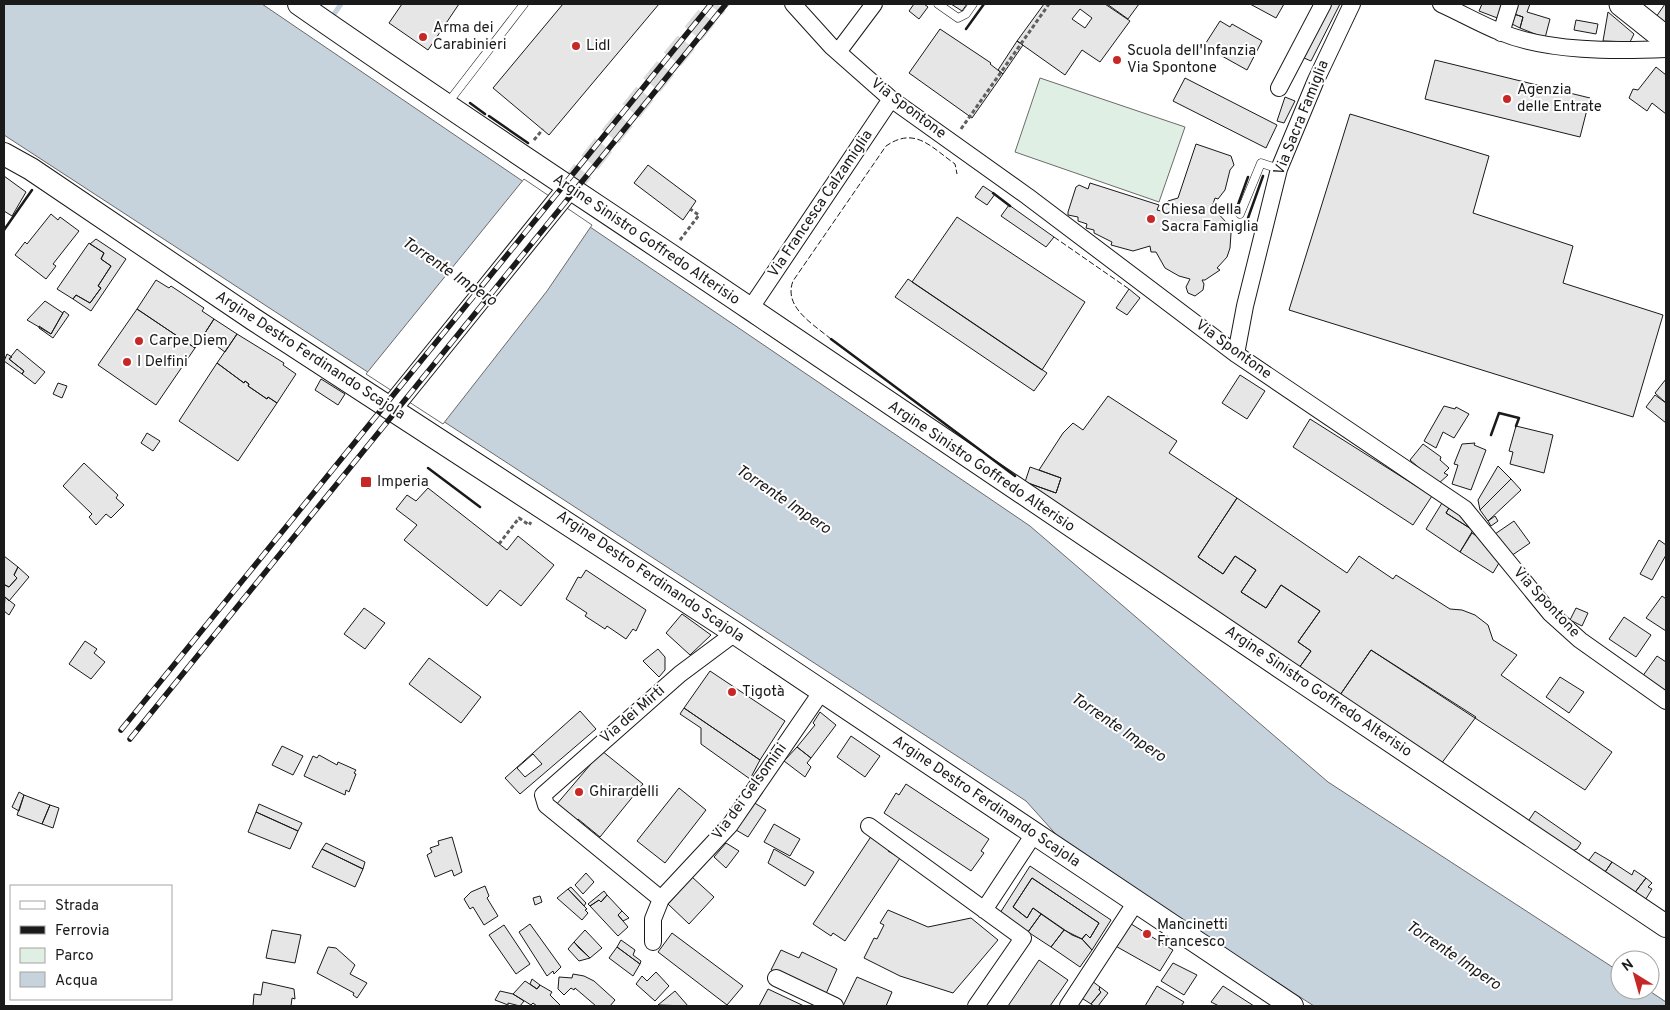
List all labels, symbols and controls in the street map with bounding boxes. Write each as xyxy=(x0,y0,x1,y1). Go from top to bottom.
place label: Arma dei Carabinieri xyxy=(433,19,507,55)
marker: Arma dei Carabinieri xyxy=(417,31,429,43)
place label: Lidl xyxy=(586,37,611,56)
marker: Lidl xyxy=(570,40,582,52)
place label: Scuola dell'Infanzia Via Spontone xyxy=(1127,42,1256,78)
marker: Scuola dell'Infanzia Via Spontone xyxy=(1111,54,1123,66)
street label: Via Sacra Famiglia xyxy=(1270,58,1334,178)
street label: Via Spontone xyxy=(866,74,950,144)
place label: Agenzia delle Entrate xyxy=(1517,81,1602,117)
marker: Agenzia delle Entrate xyxy=(1501,93,1513,105)
street label: Via Francesca Calzamiglia xyxy=(765,127,877,281)
street label: Argine Sinistro Goffredo Alterisio xyxy=(549,170,743,310)
place label: Chiesa della Sacra Famiglia xyxy=(1161,201,1258,237)
marker: Chiesa della Sacra Famiglia xyxy=(1145,213,1157,225)
water label: Torrente Impero xyxy=(398,233,501,311)
street label: Argine Destro Ferdinando Scajola xyxy=(211,287,409,425)
street label: Via Spontone xyxy=(1191,316,1275,384)
place label: Carpe Diem xyxy=(149,332,228,351)
marker: Carpe Diem xyxy=(133,335,145,347)
place label: I Delfini xyxy=(137,353,188,372)
marker: I Delfini xyxy=(121,356,133,368)
street label: Argine Sinistro Goffredo Alterisio xyxy=(884,397,1078,537)
water label: Torrente Impero xyxy=(732,461,835,539)
place label: Imperia xyxy=(377,473,429,492)
marker: Imperia xyxy=(359,475,373,489)
street label: Argine Destro Ferdinando Scajola xyxy=(552,507,748,647)
street label: Via Spontone xyxy=(1508,564,1584,642)
street label: Argine Sinistro Goffredo Alterisio xyxy=(1221,622,1415,762)
street label: Via dei Mirti xyxy=(597,682,669,748)
place label: Tigotà xyxy=(742,683,785,702)
marker: Tigotà xyxy=(726,686,738,698)
water label: Torrente Impero xyxy=(1067,689,1170,767)
street label: Argine Destro Ferdinando Scajola xyxy=(888,732,1084,872)
street label: Via dei Gelsomini xyxy=(708,740,792,844)
place label: Ghirardelli xyxy=(589,783,659,802)
marker: Ghirardelli xyxy=(573,786,585,798)
legend xyxy=(10,885,172,1000)
text: Strada xyxy=(55,897,99,916)
place label: Mancinetti Francesco xyxy=(1157,916,1228,952)
water label: Torrente Impero xyxy=(1402,917,1505,995)
text: Ferrovia xyxy=(55,922,109,941)
marker: Mancinetti Francesco xyxy=(1141,928,1153,940)
text: Parco xyxy=(55,947,94,966)
north arrow xyxy=(1610,950,1660,1000)
text: N xyxy=(1619,956,1637,976)
text: Acqua xyxy=(55,972,98,991)

